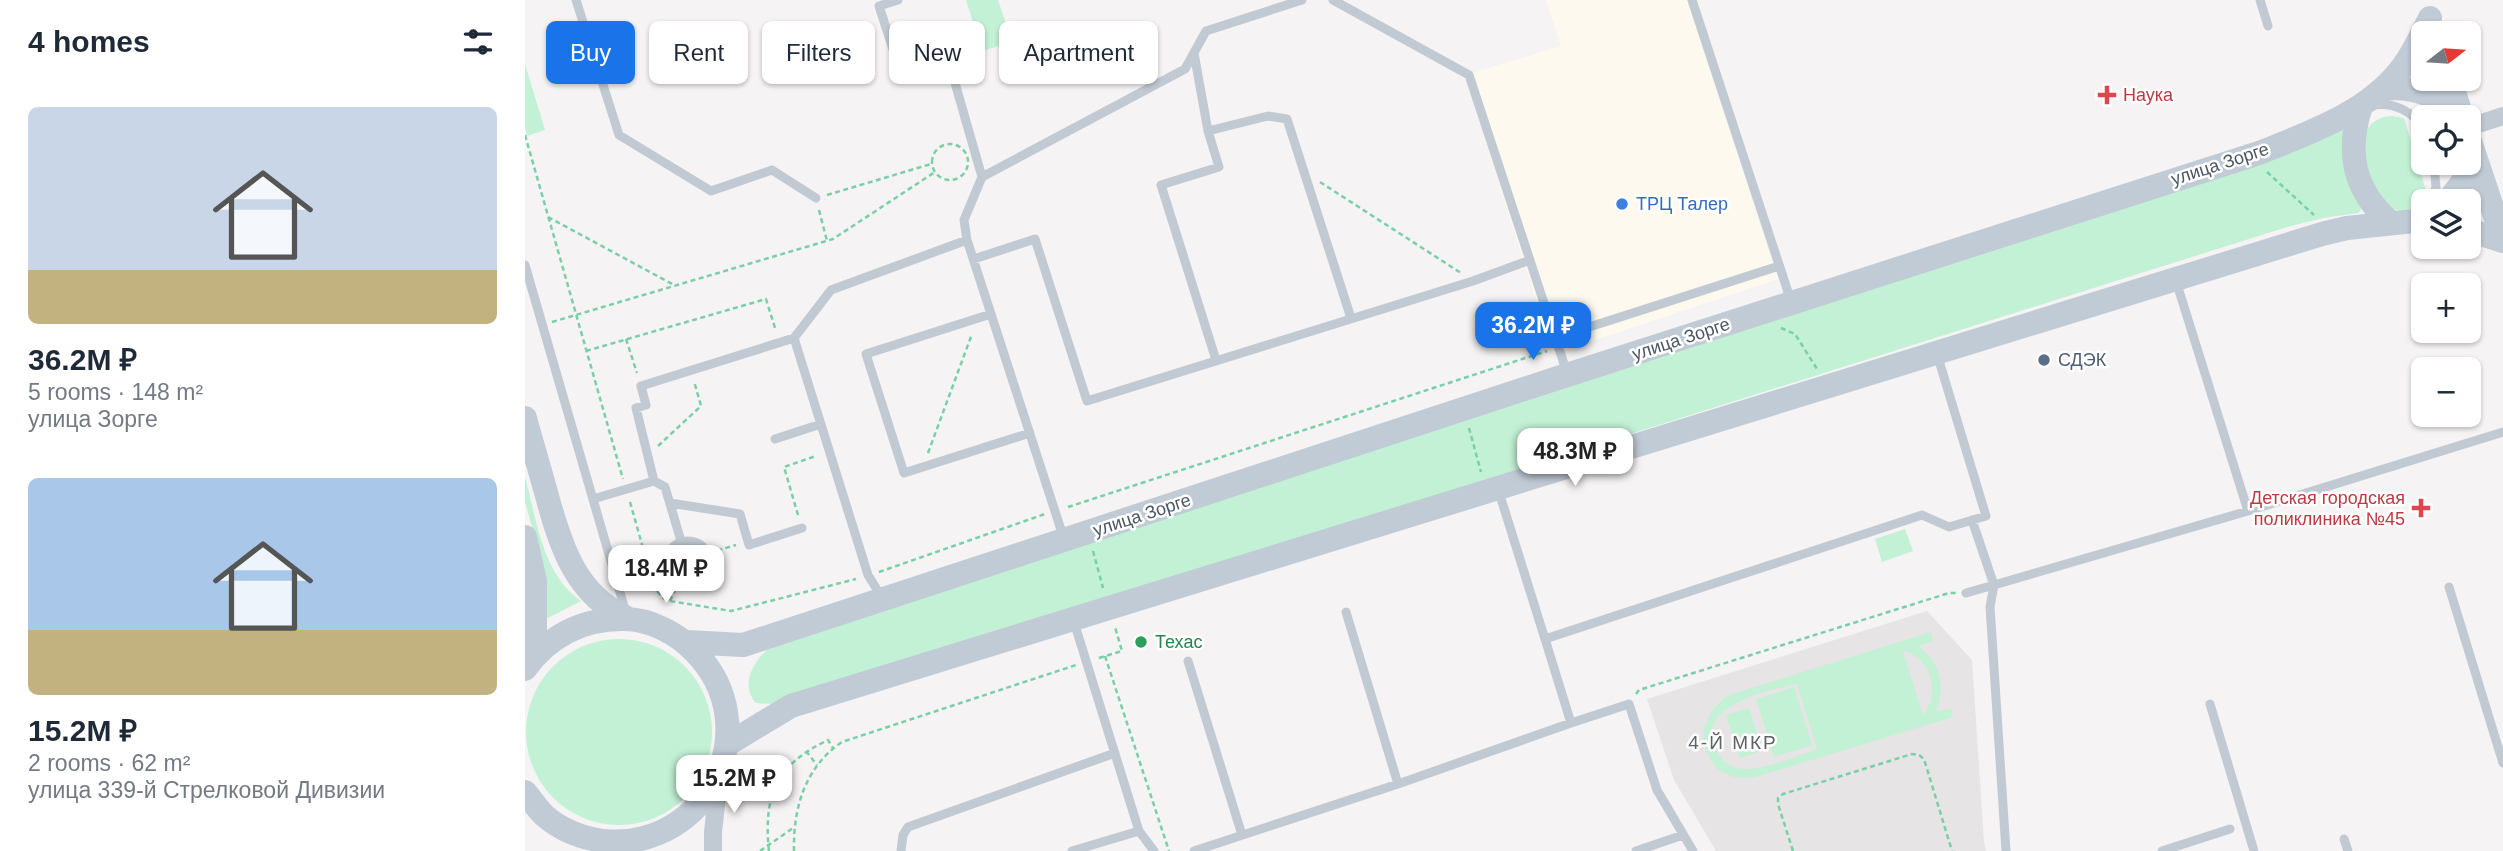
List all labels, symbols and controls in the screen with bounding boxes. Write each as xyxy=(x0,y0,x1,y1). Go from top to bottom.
chip: Buy xyxy=(546,21,635,84)
chip: Rent xyxy=(649,21,748,84)
chip: Filters xyxy=(762,21,875,84)
chip: New xyxy=(889,21,985,84)
chip: Apartment xyxy=(999,21,1158,84)
north arrow xyxy=(2411,21,2481,91)
map controls xyxy=(2411,21,2481,427)
icon: filters xyxy=(459,23,497,61)
text: 4 homes xyxy=(28,25,150,58)
marker: Наука xyxy=(2097,85,2117,105)
place label: Наука xyxy=(2123,85,2174,105)
button: locate xyxy=(2411,105,2481,175)
street label: улица Зорге xyxy=(2169,139,2271,189)
icon: home xyxy=(200,152,326,278)
button: layers xyxy=(2411,189,2481,259)
place label: ТРЦ Талер xyxy=(1636,194,1728,214)
marker: ТРЦ Талер xyxy=(1614,196,1630,212)
button: + xyxy=(2411,273,2481,343)
pin: 36.2M ₽ xyxy=(1468,302,1598,362)
text: 36.2M ₽ xyxy=(1491,312,1575,338)
street label: улица Зорге xyxy=(1630,314,1732,364)
text: 36.2M ₽ xyxy=(28,343,137,376)
place label: СДЭК xyxy=(2058,350,2107,370)
marker: СДЭК xyxy=(2036,352,2052,368)
button: − xyxy=(2411,357,2481,427)
text: 5 rooms · 148 m² xyxy=(28,379,203,405)
text: улица Зорге xyxy=(28,406,158,432)
pin: 48.3M ₽ xyxy=(1510,428,1640,488)
text: 48.3M ₽ xyxy=(1533,438,1617,464)
place label: Детская городская поликлиника №45 xyxy=(2250,488,2405,529)
street label: улица Зорге xyxy=(1091,490,1193,540)
marker: Детская городская поликлиника №45 xyxy=(2411,498,2431,518)
icon: home xyxy=(200,523,326,649)
pin: 18.4M ₽ xyxy=(601,546,731,605)
text: 18.4M ₽ xyxy=(624,555,708,581)
place label: Техас xyxy=(1155,632,1202,652)
marker: Техас xyxy=(1133,634,1149,650)
text: 15.2M ₽ xyxy=(28,714,137,747)
district label: 4-Й МКР xyxy=(1688,732,1778,753)
text: 2 rooms · 62 m² xyxy=(28,750,190,776)
pin: 15.2M ₽ xyxy=(669,756,799,815)
text: 15.2M ₽ xyxy=(692,765,776,791)
text: улица 339-й Стрелковой Дивизии xyxy=(28,777,385,803)

